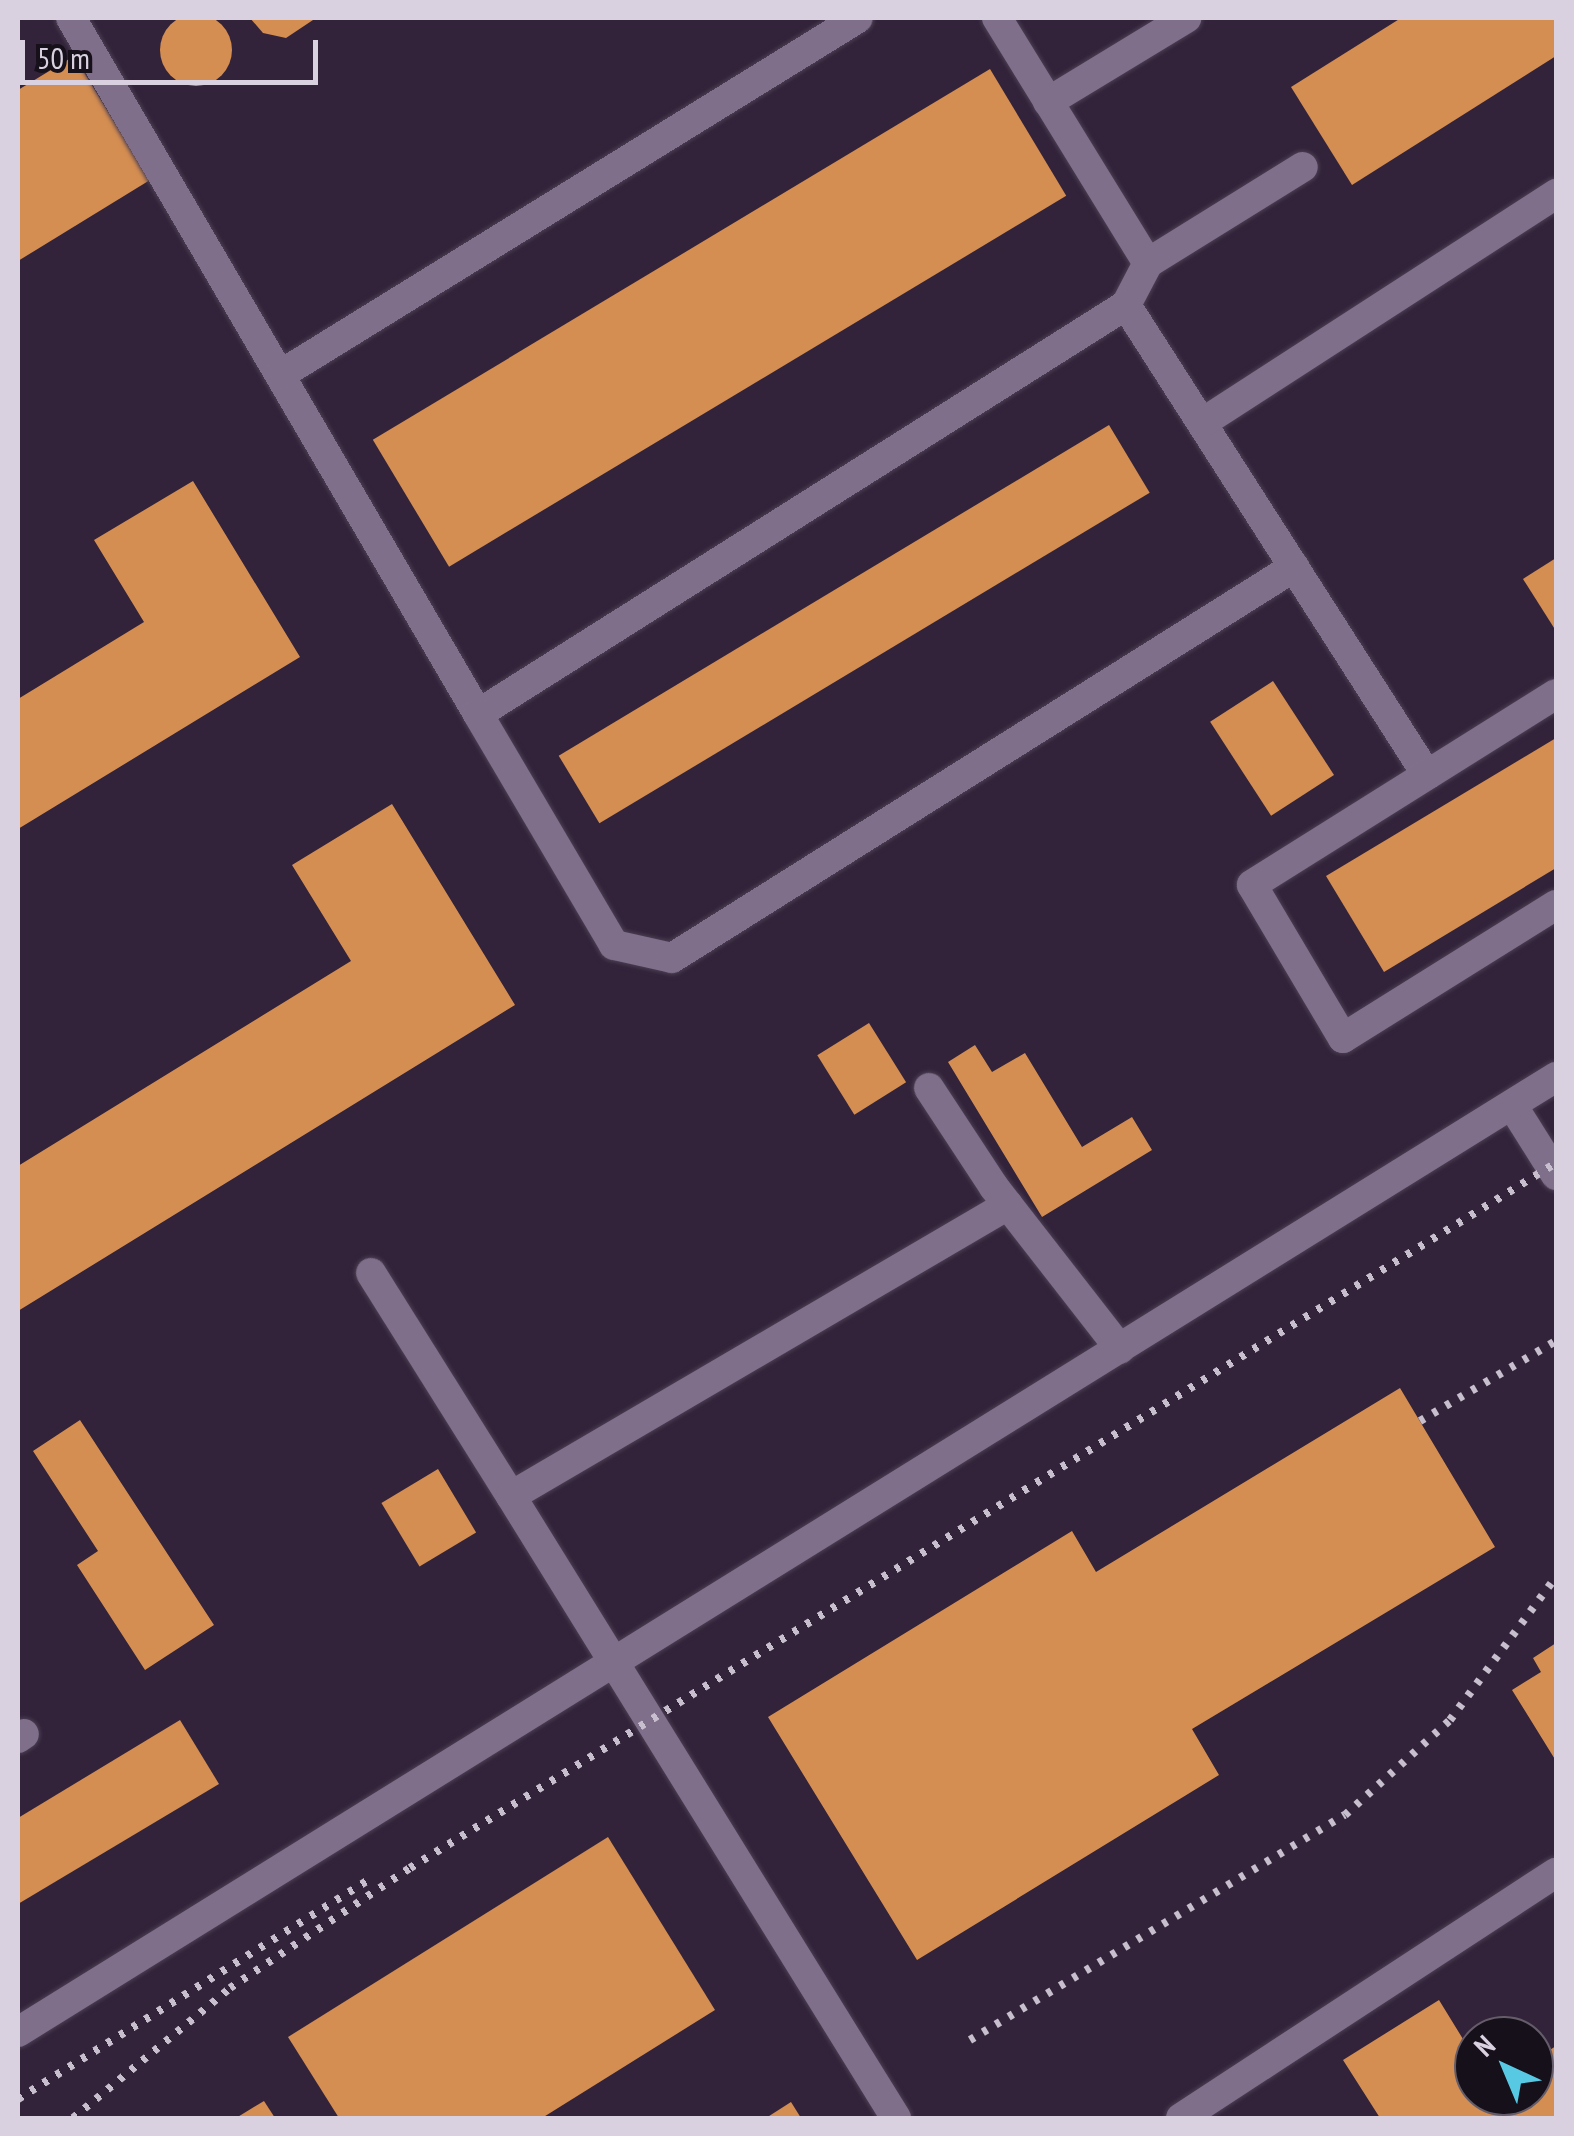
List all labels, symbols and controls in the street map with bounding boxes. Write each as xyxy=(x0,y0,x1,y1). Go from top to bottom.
scale bar xyxy=(25,20,322,82)
text: 50 m xyxy=(37,38,90,77)
north arrow xyxy=(1454,2016,1554,2116)
text: N xyxy=(1466,2027,1502,2064)

